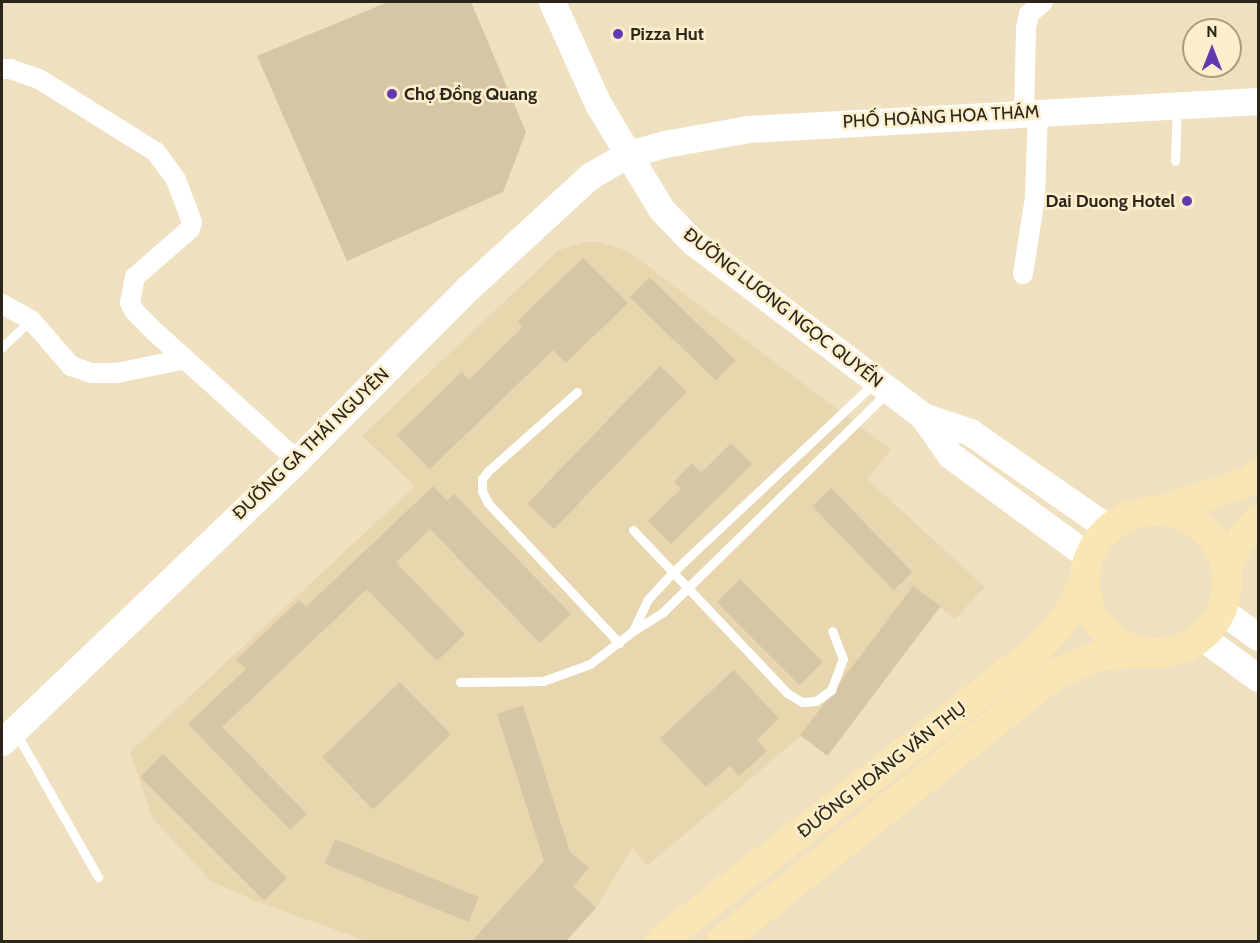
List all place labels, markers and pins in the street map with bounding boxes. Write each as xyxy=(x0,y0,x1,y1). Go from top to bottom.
place label: Pizza Hut xyxy=(630,23,704,45)
marker: Pizza Hut xyxy=(611,27,625,41)
place label: Chợ Đồng Quang xyxy=(404,83,537,105)
marker: Chợ Đồng Quang xyxy=(385,87,399,101)
place label: Dai Duong Hotel xyxy=(1046,190,1175,212)
marker: Dai Duong Hotel xyxy=(1180,194,1194,208)

